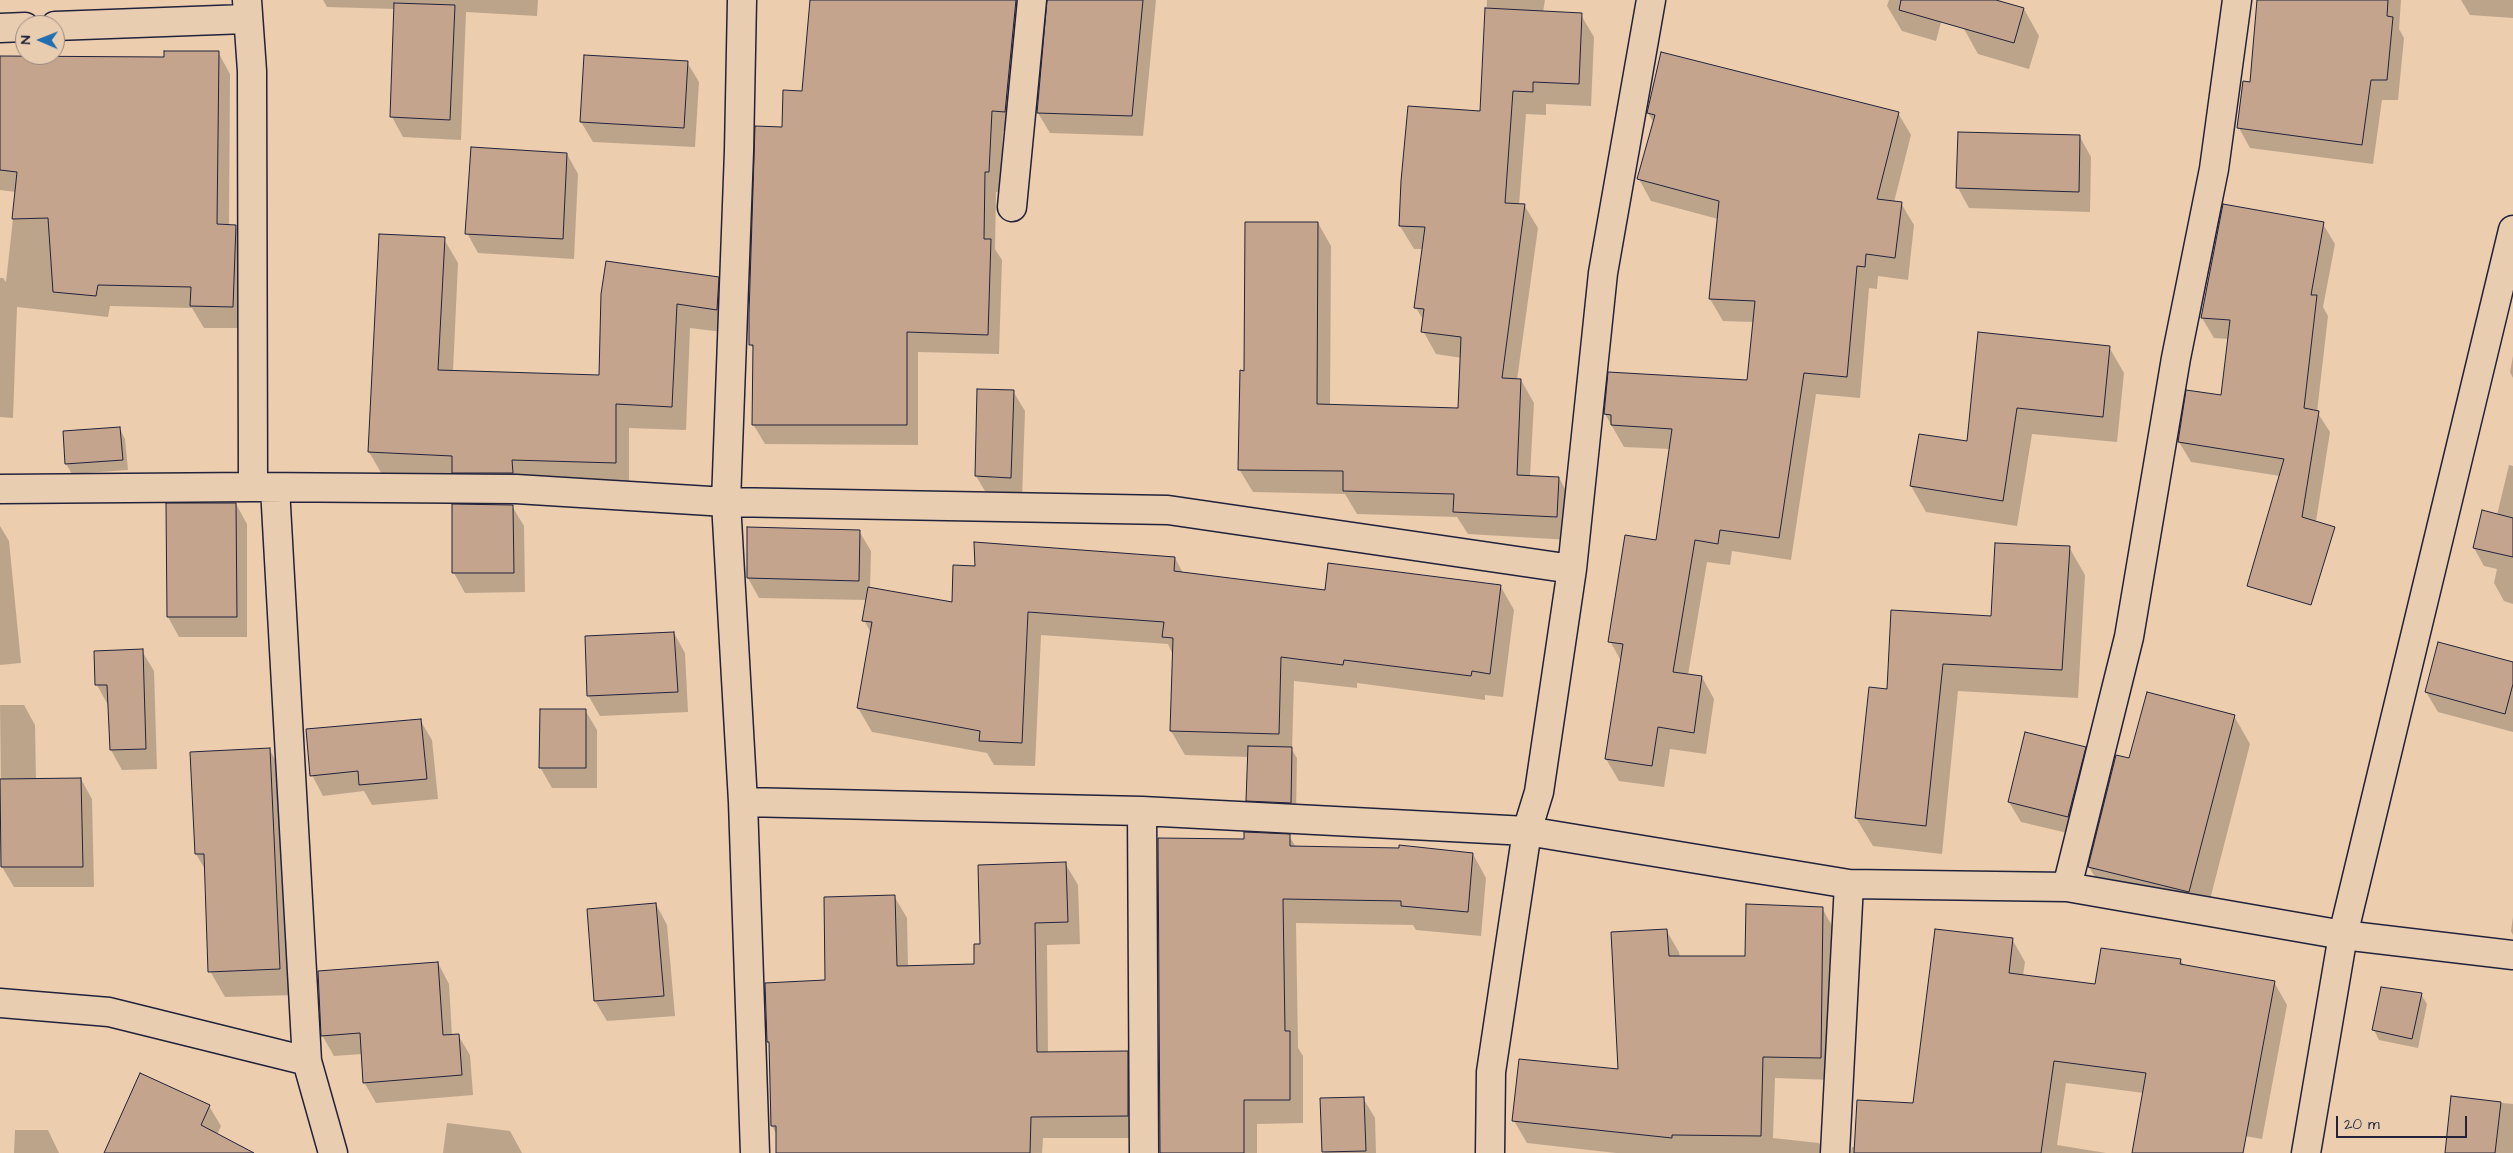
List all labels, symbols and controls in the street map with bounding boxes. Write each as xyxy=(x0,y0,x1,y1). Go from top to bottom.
north arrow xyxy=(15,15,65,65)
text: N xyxy=(16,35,36,44)
scale bar xyxy=(2338,1106,2469,1138)
text: 20 m xyxy=(2344,1114,2380,1135)

